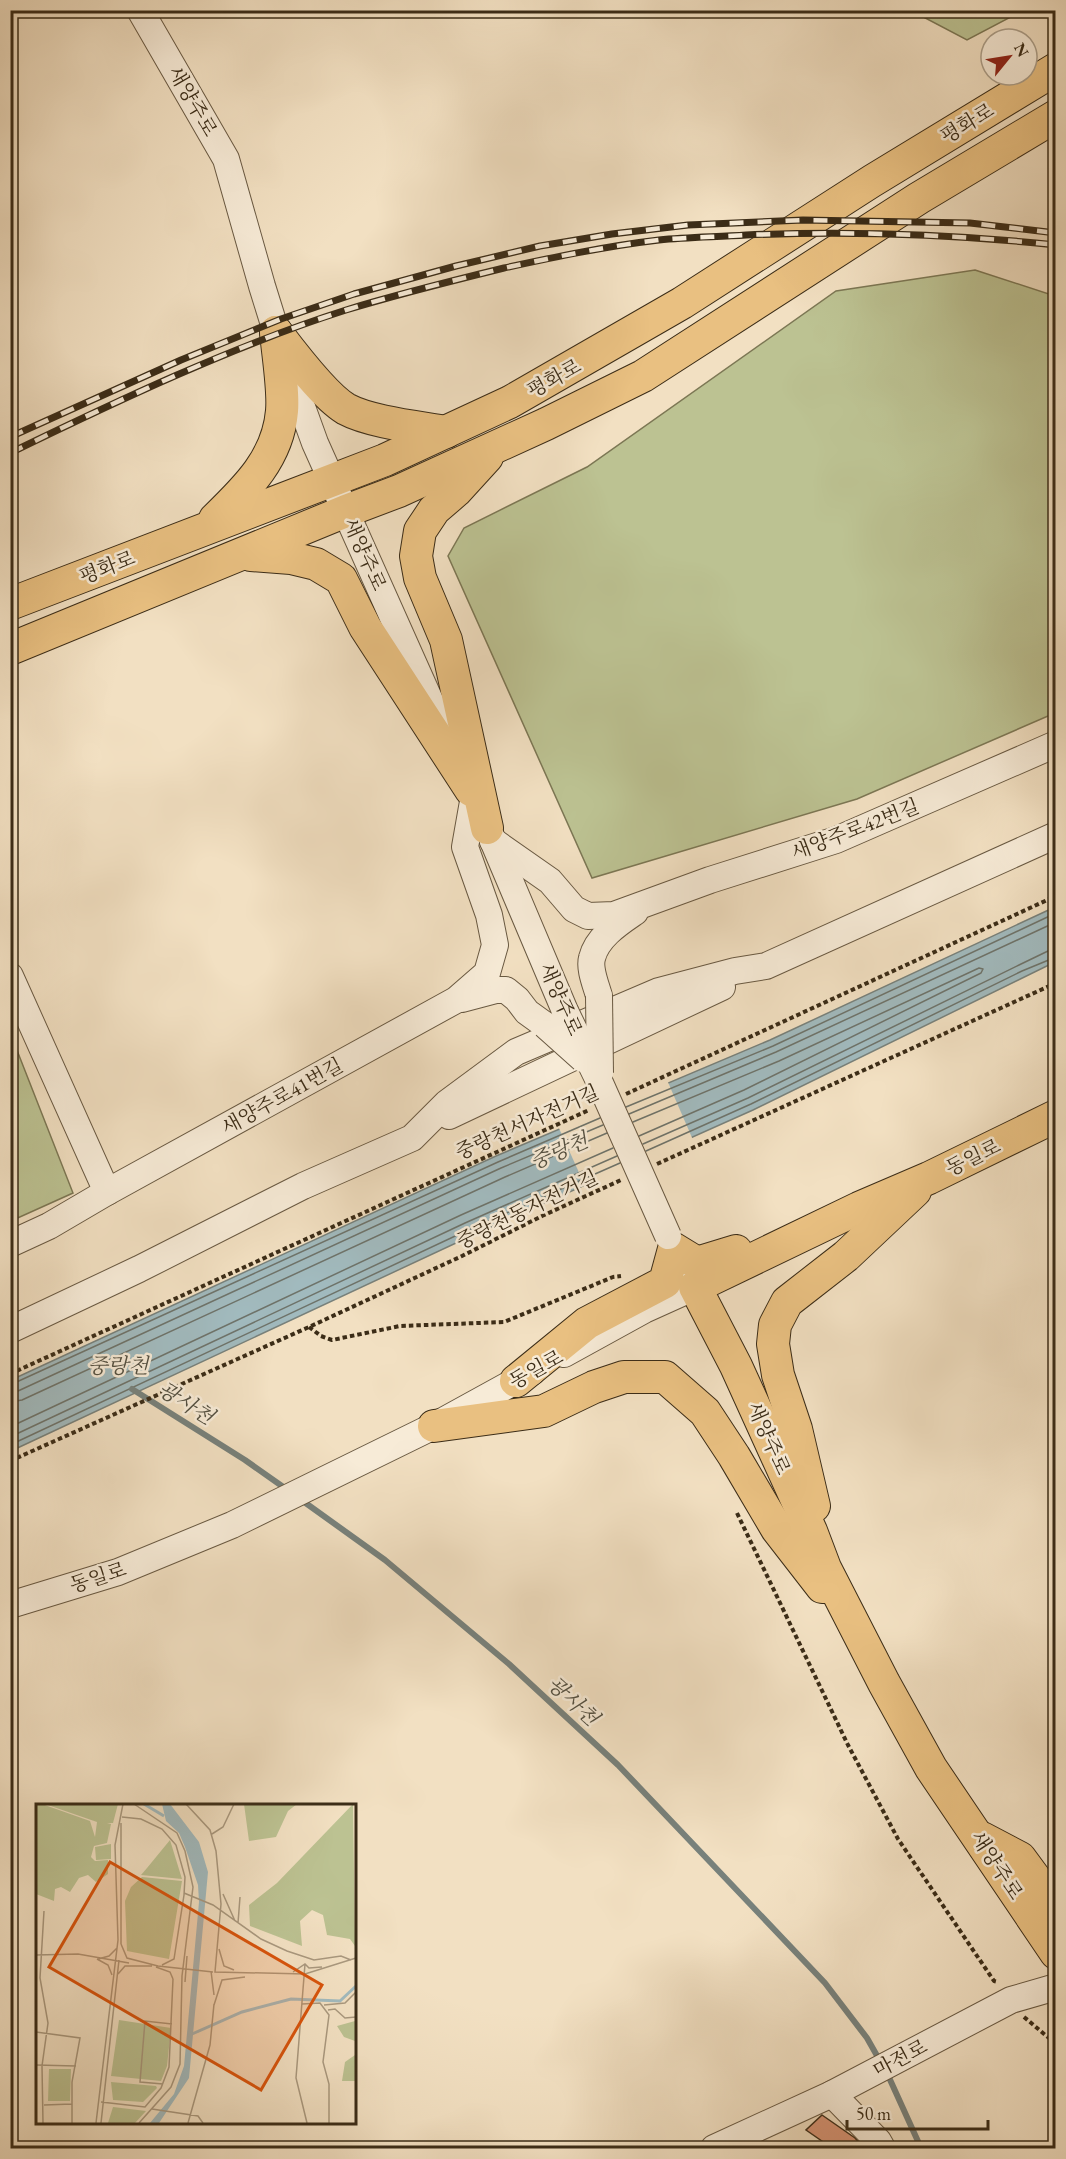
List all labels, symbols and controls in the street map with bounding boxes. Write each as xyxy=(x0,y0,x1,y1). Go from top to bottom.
north arrow xyxy=(979,27,1039,87)
text: N xyxy=(1009,39,1034,61)
street label: 새양주로 xyxy=(162,61,224,141)
street label: 평화로 xyxy=(935,97,999,149)
street label: 평화로 xyxy=(522,353,586,403)
street label: 새양주로 xyxy=(337,513,393,595)
street label: 평화로 xyxy=(75,544,139,590)
street label: 새양주로42번길 xyxy=(787,793,923,865)
street label: 새양주로 xyxy=(533,958,589,1040)
street label: 새양주로41번길 xyxy=(217,1052,347,1140)
street label: 중랑천서자전거길 xyxy=(452,1080,602,1164)
water label: 중랑천 xyxy=(526,1128,592,1174)
street label: 동일로 xyxy=(941,1133,1005,1181)
street label: 중랑천동자전거길 xyxy=(452,1163,602,1255)
street label: 동일로 xyxy=(504,1344,568,1394)
water label: 중랑천 xyxy=(88,1352,150,1379)
water label: 광사천 xyxy=(153,1375,221,1431)
street label: 새양주로 xyxy=(741,1397,797,1479)
street label: 동일로 xyxy=(66,1556,130,1598)
water label: 광사천 xyxy=(542,1670,606,1732)
inset map xyxy=(36,1804,356,2123)
street label: 새양주로 xyxy=(965,1826,1029,1904)
street label: 마전로 xyxy=(868,2033,932,2083)
scale bar xyxy=(847,2093,988,2131)
text: 50 m xyxy=(856,2102,891,2125)

